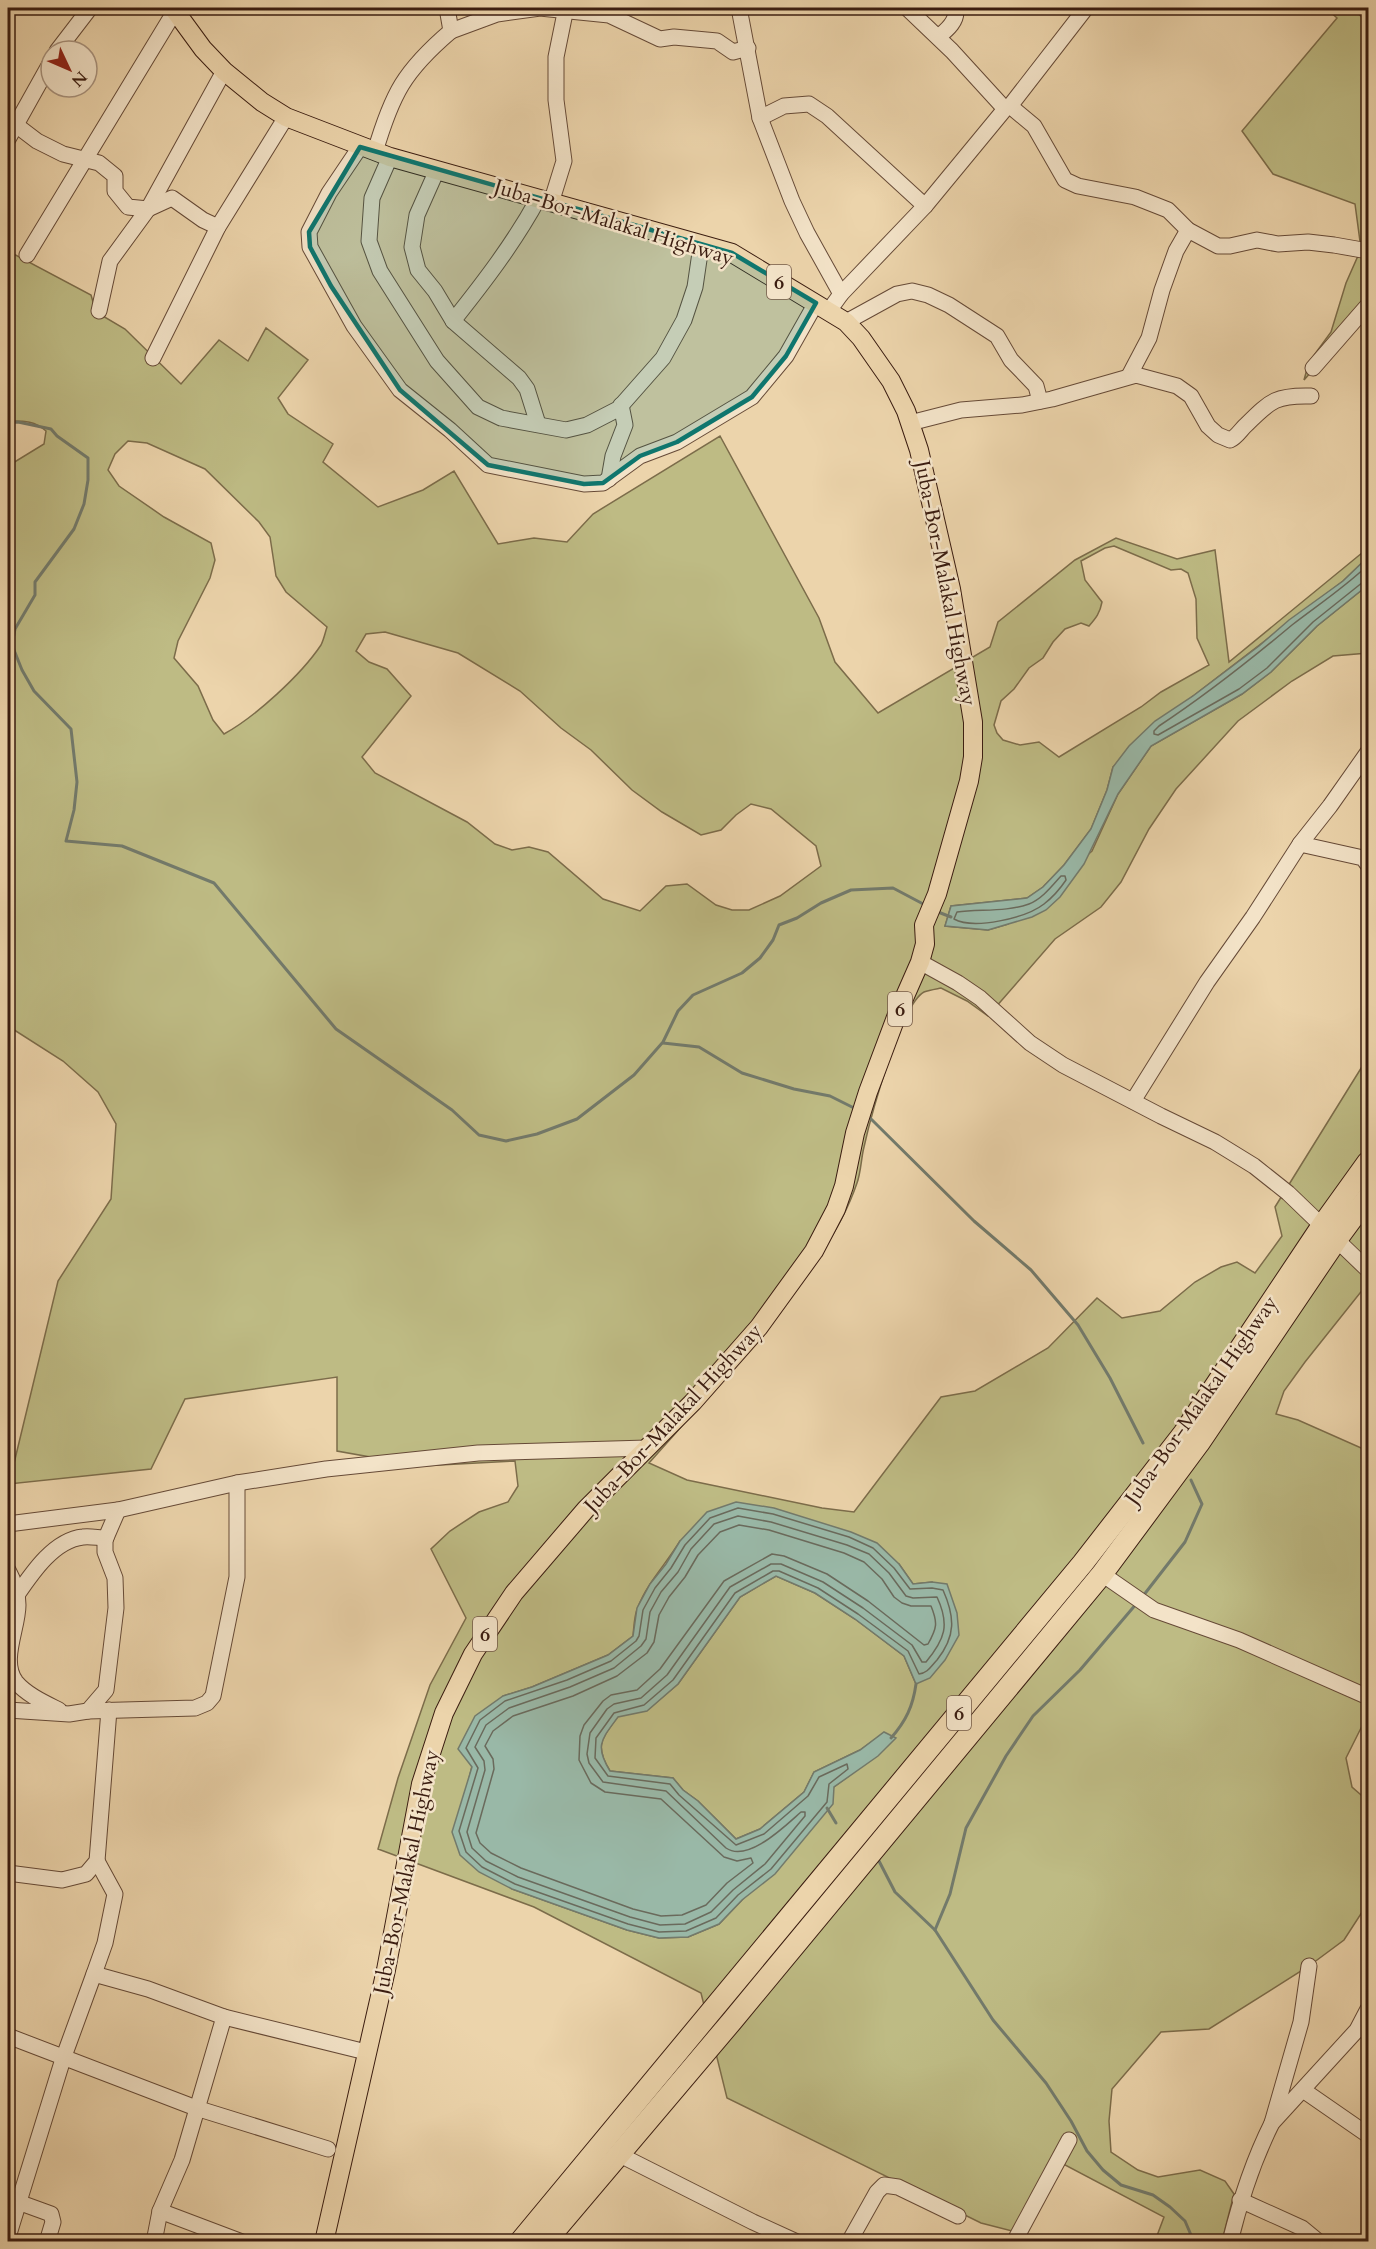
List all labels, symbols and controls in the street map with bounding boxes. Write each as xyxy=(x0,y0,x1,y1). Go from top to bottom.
north arrow xyxy=(39,39,99,99)
text: N xyxy=(66,66,92,91)
street label: Juba-Bor-Malakal Highway xyxy=(488,171,737,273)
road number: 6 xyxy=(767,265,791,299)
street label: Juba-Bor-Malakal Highway xyxy=(907,455,984,708)
road number: 6 xyxy=(888,992,912,1026)
street label: Juba-Bor-Malakal Highway xyxy=(1116,1290,1285,1513)
street label: Juba-Bor-Malakal Highway xyxy=(576,1317,769,1522)
road number: 6 xyxy=(473,1617,497,1651)
road number: 6 xyxy=(947,1696,971,1730)
street label: Juba-Bor-Malakal Highway xyxy=(366,1747,447,2000)

